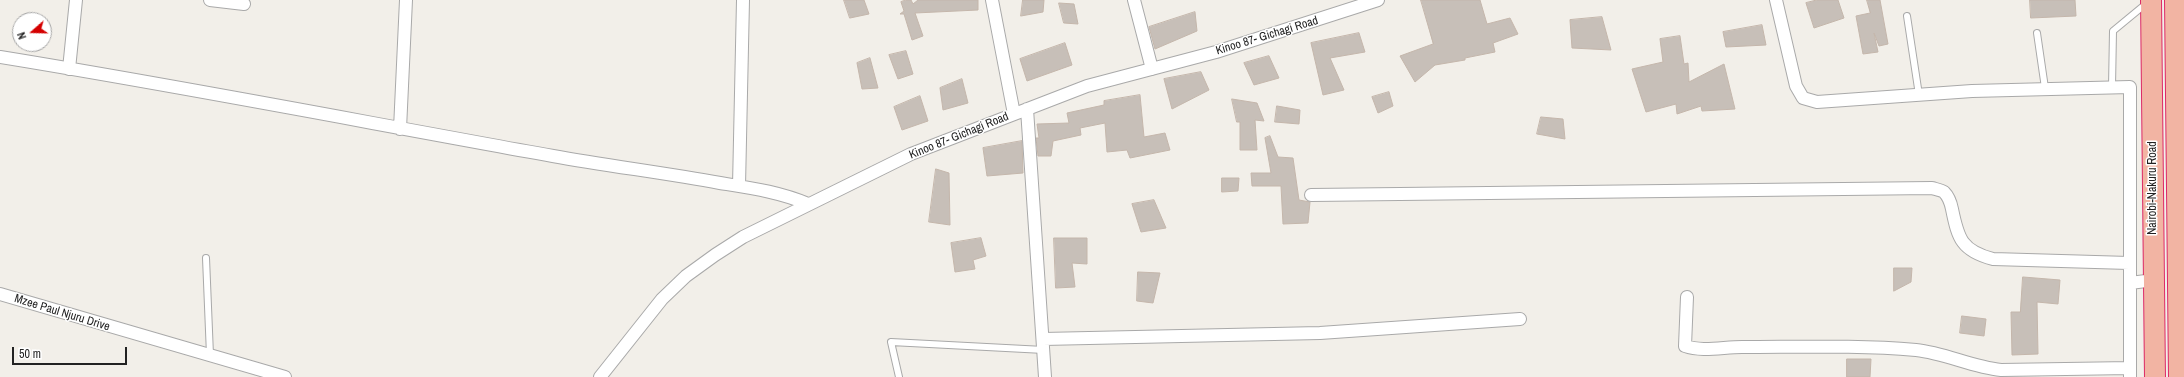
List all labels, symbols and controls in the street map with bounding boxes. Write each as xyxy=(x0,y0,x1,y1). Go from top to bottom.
north arrow xyxy=(12,12,52,52)
street label: Kinoo 87- Gichagi Road xyxy=(1214,14,1320,58)
text: N xyxy=(14,30,29,41)
street label: Kinoo 87- Gichagi Road xyxy=(907,109,1011,163)
street label: Nairobi-Nakuru Road xyxy=(2146,141,2160,235)
street label: Mzee Paul Njuru Drive xyxy=(13,292,111,334)
scale bar xyxy=(14,339,129,365)
text: 50 m xyxy=(19,346,41,362)

